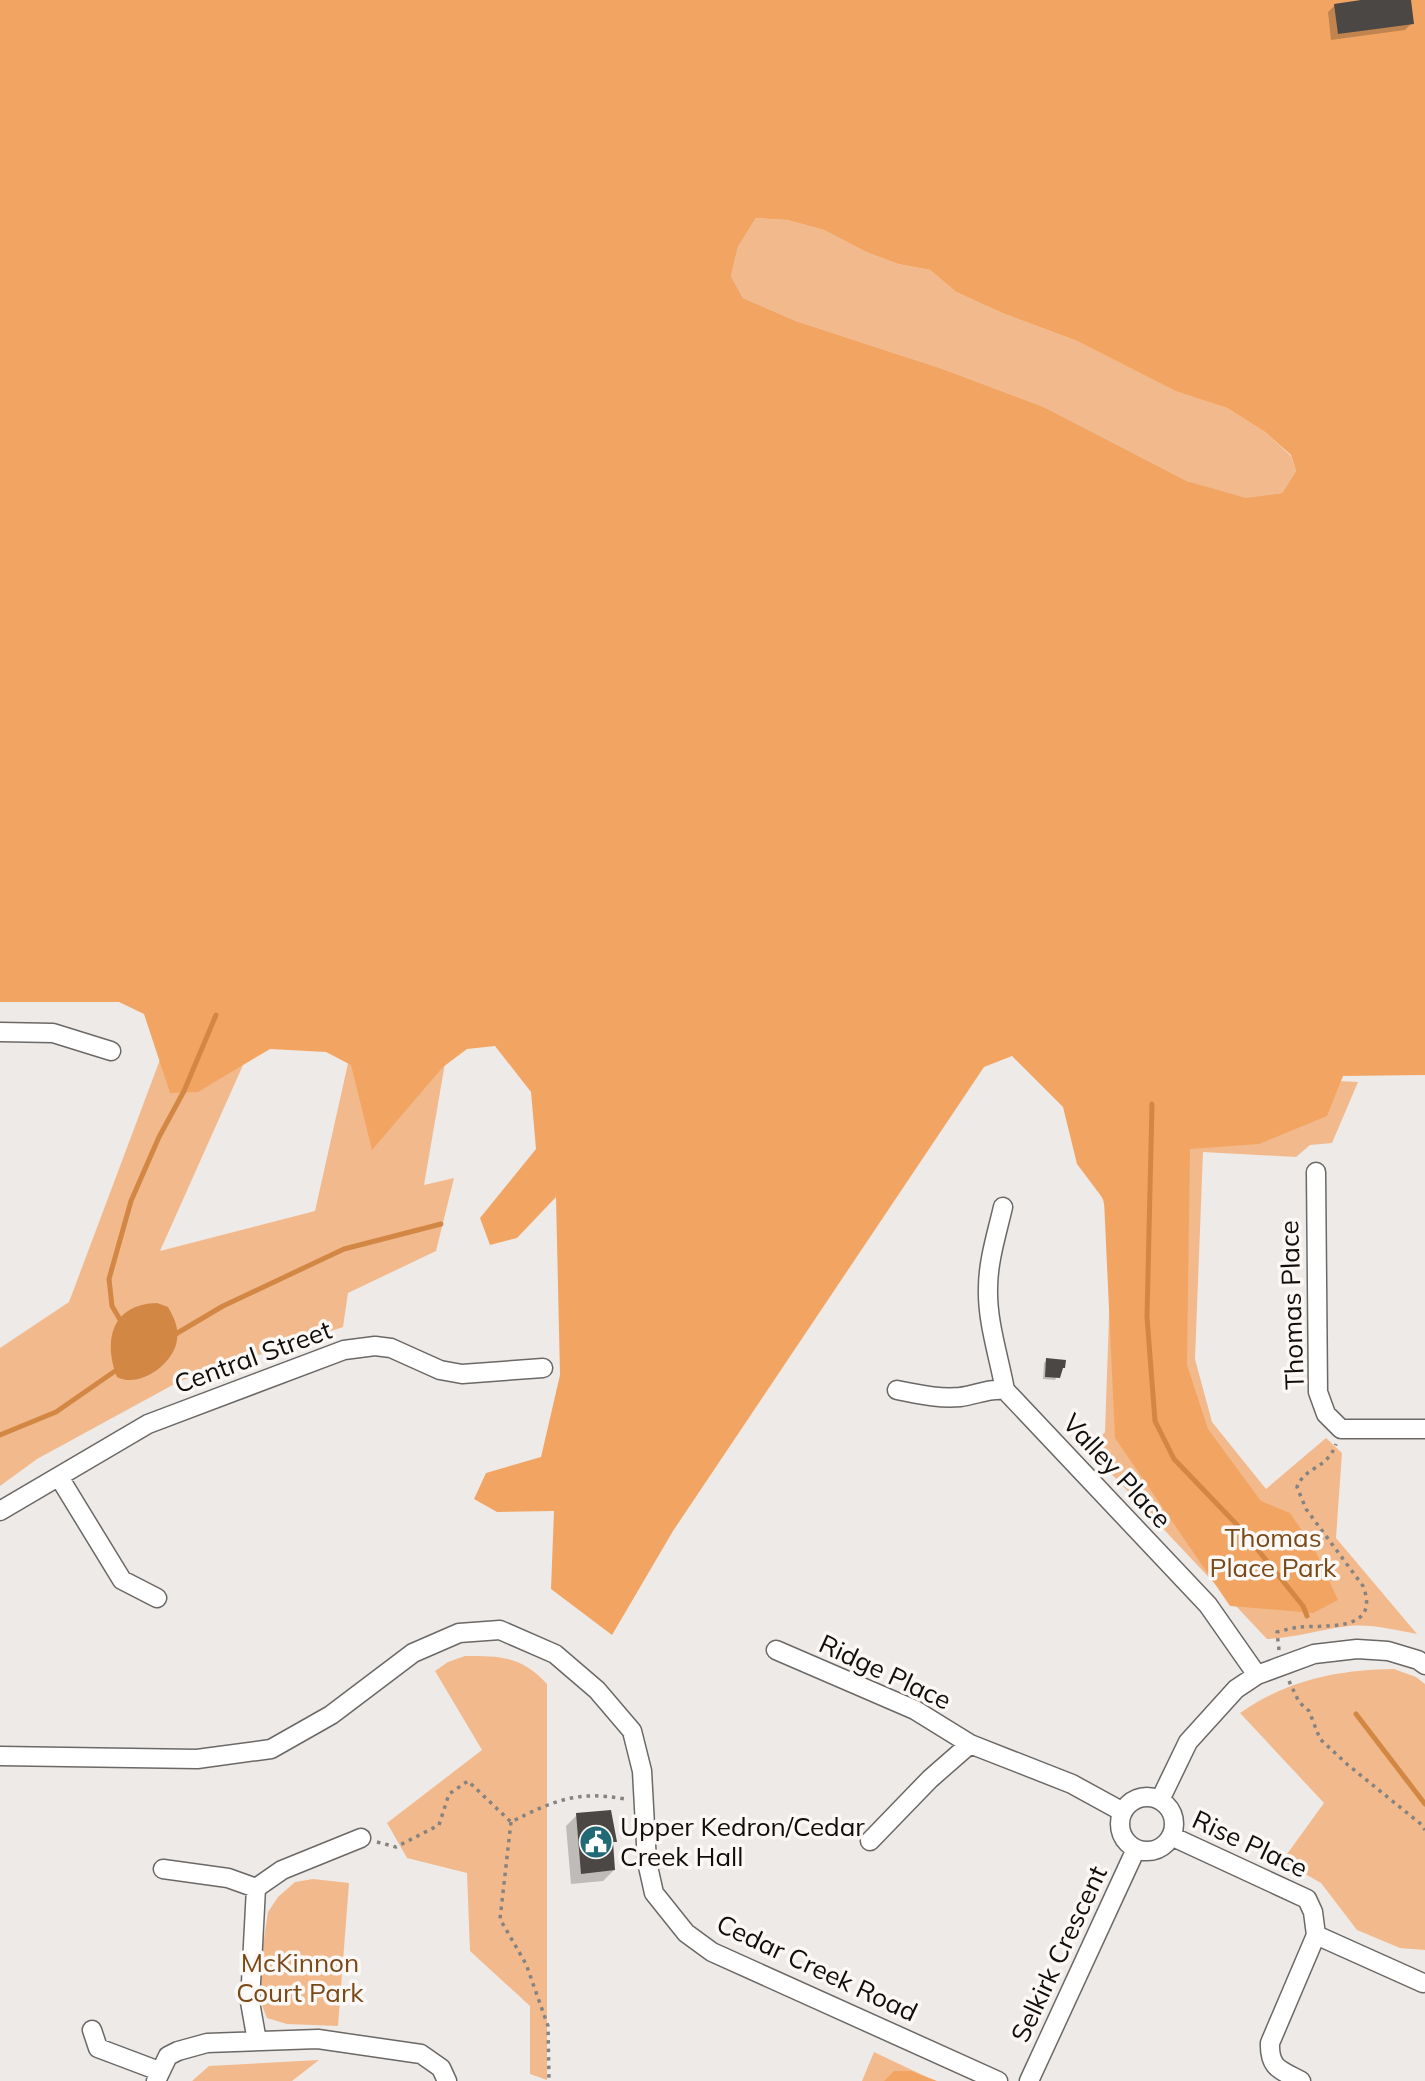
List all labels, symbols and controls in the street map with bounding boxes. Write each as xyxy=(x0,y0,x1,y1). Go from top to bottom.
street label: Thomas Place xyxy=(1272,1220,1311,1390)
street label: Central Street xyxy=(170,1313,336,1400)
street label: Valley Place xyxy=(1056,1407,1179,1535)
park label: Thomas Place Park xyxy=(1210,1521,1337,1584)
street label: Ridge Place xyxy=(814,1627,956,1716)
street label: Rise Place xyxy=(1187,1802,1313,1885)
place label: Upper Kedron/Cedar Creek Hall xyxy=(620,1810,865,1873)
public building icon: Upper Kedron/Cedar Creek Hall xyxy=(577,1823,615,1861)
street label: Selkirk Crescent xyxy=(1003,1860,1114,2047)
street label: Cedar Creek Road xyxy=(712,1907,923,2029)
park label: McKinnon Court Park xyxy=(236,1946,364,2009)

